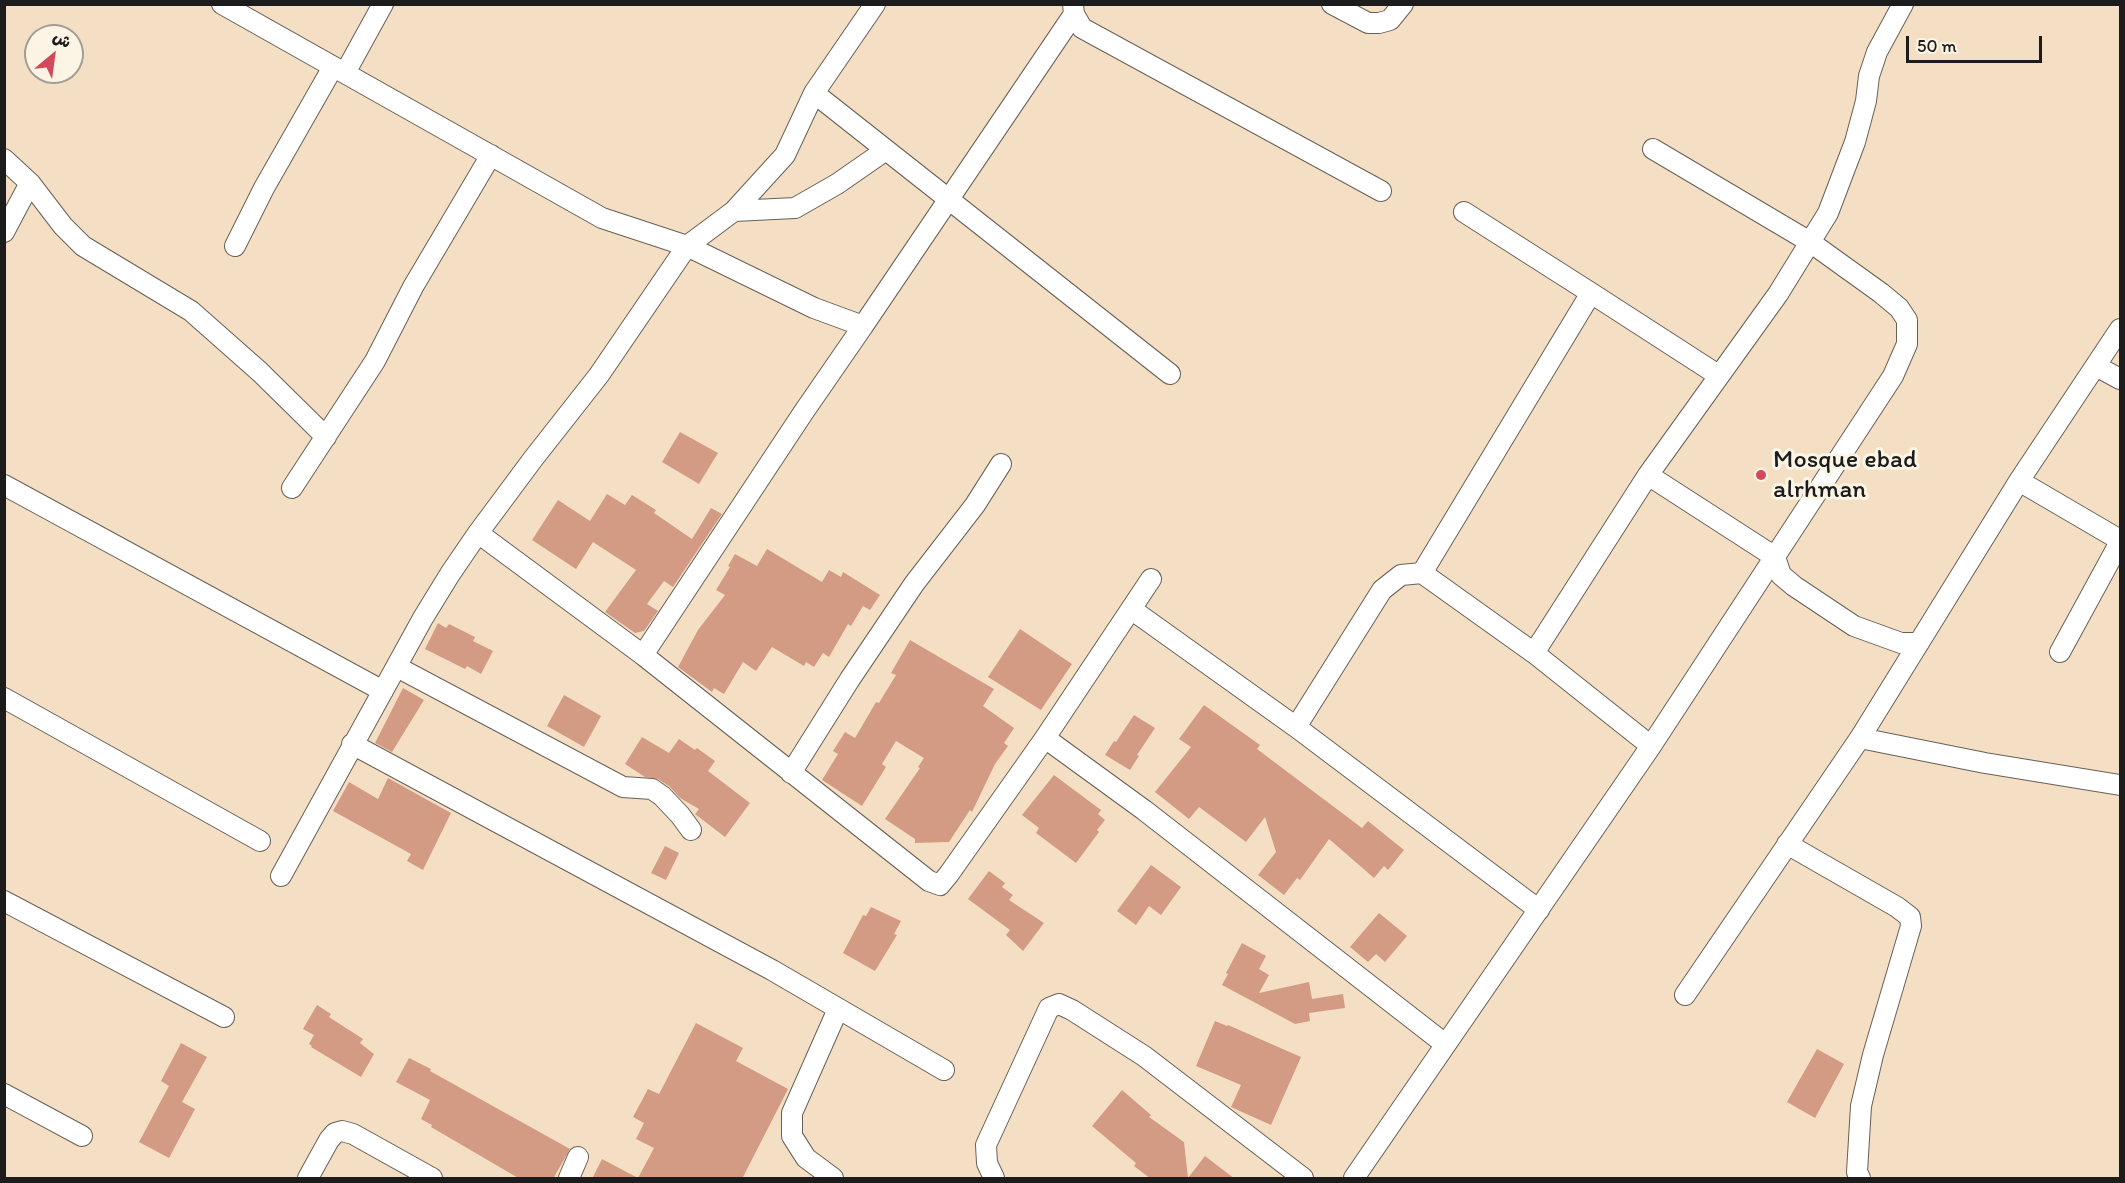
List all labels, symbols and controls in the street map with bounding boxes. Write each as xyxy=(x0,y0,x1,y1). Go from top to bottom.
north arrow xyxy=(24,24,84,84)
scale bar xyxy=(1909,24,2046,62)
text: ش xyxy=(50,27,74,52)
text: 50 m xyxy=(1917,35,1957,57)
place label: Mosque ebad alrhman xyxy=(1773,444,1917,506)
marker: Mosque ebad alrhman xyxy=(1754,468,1768,482)

